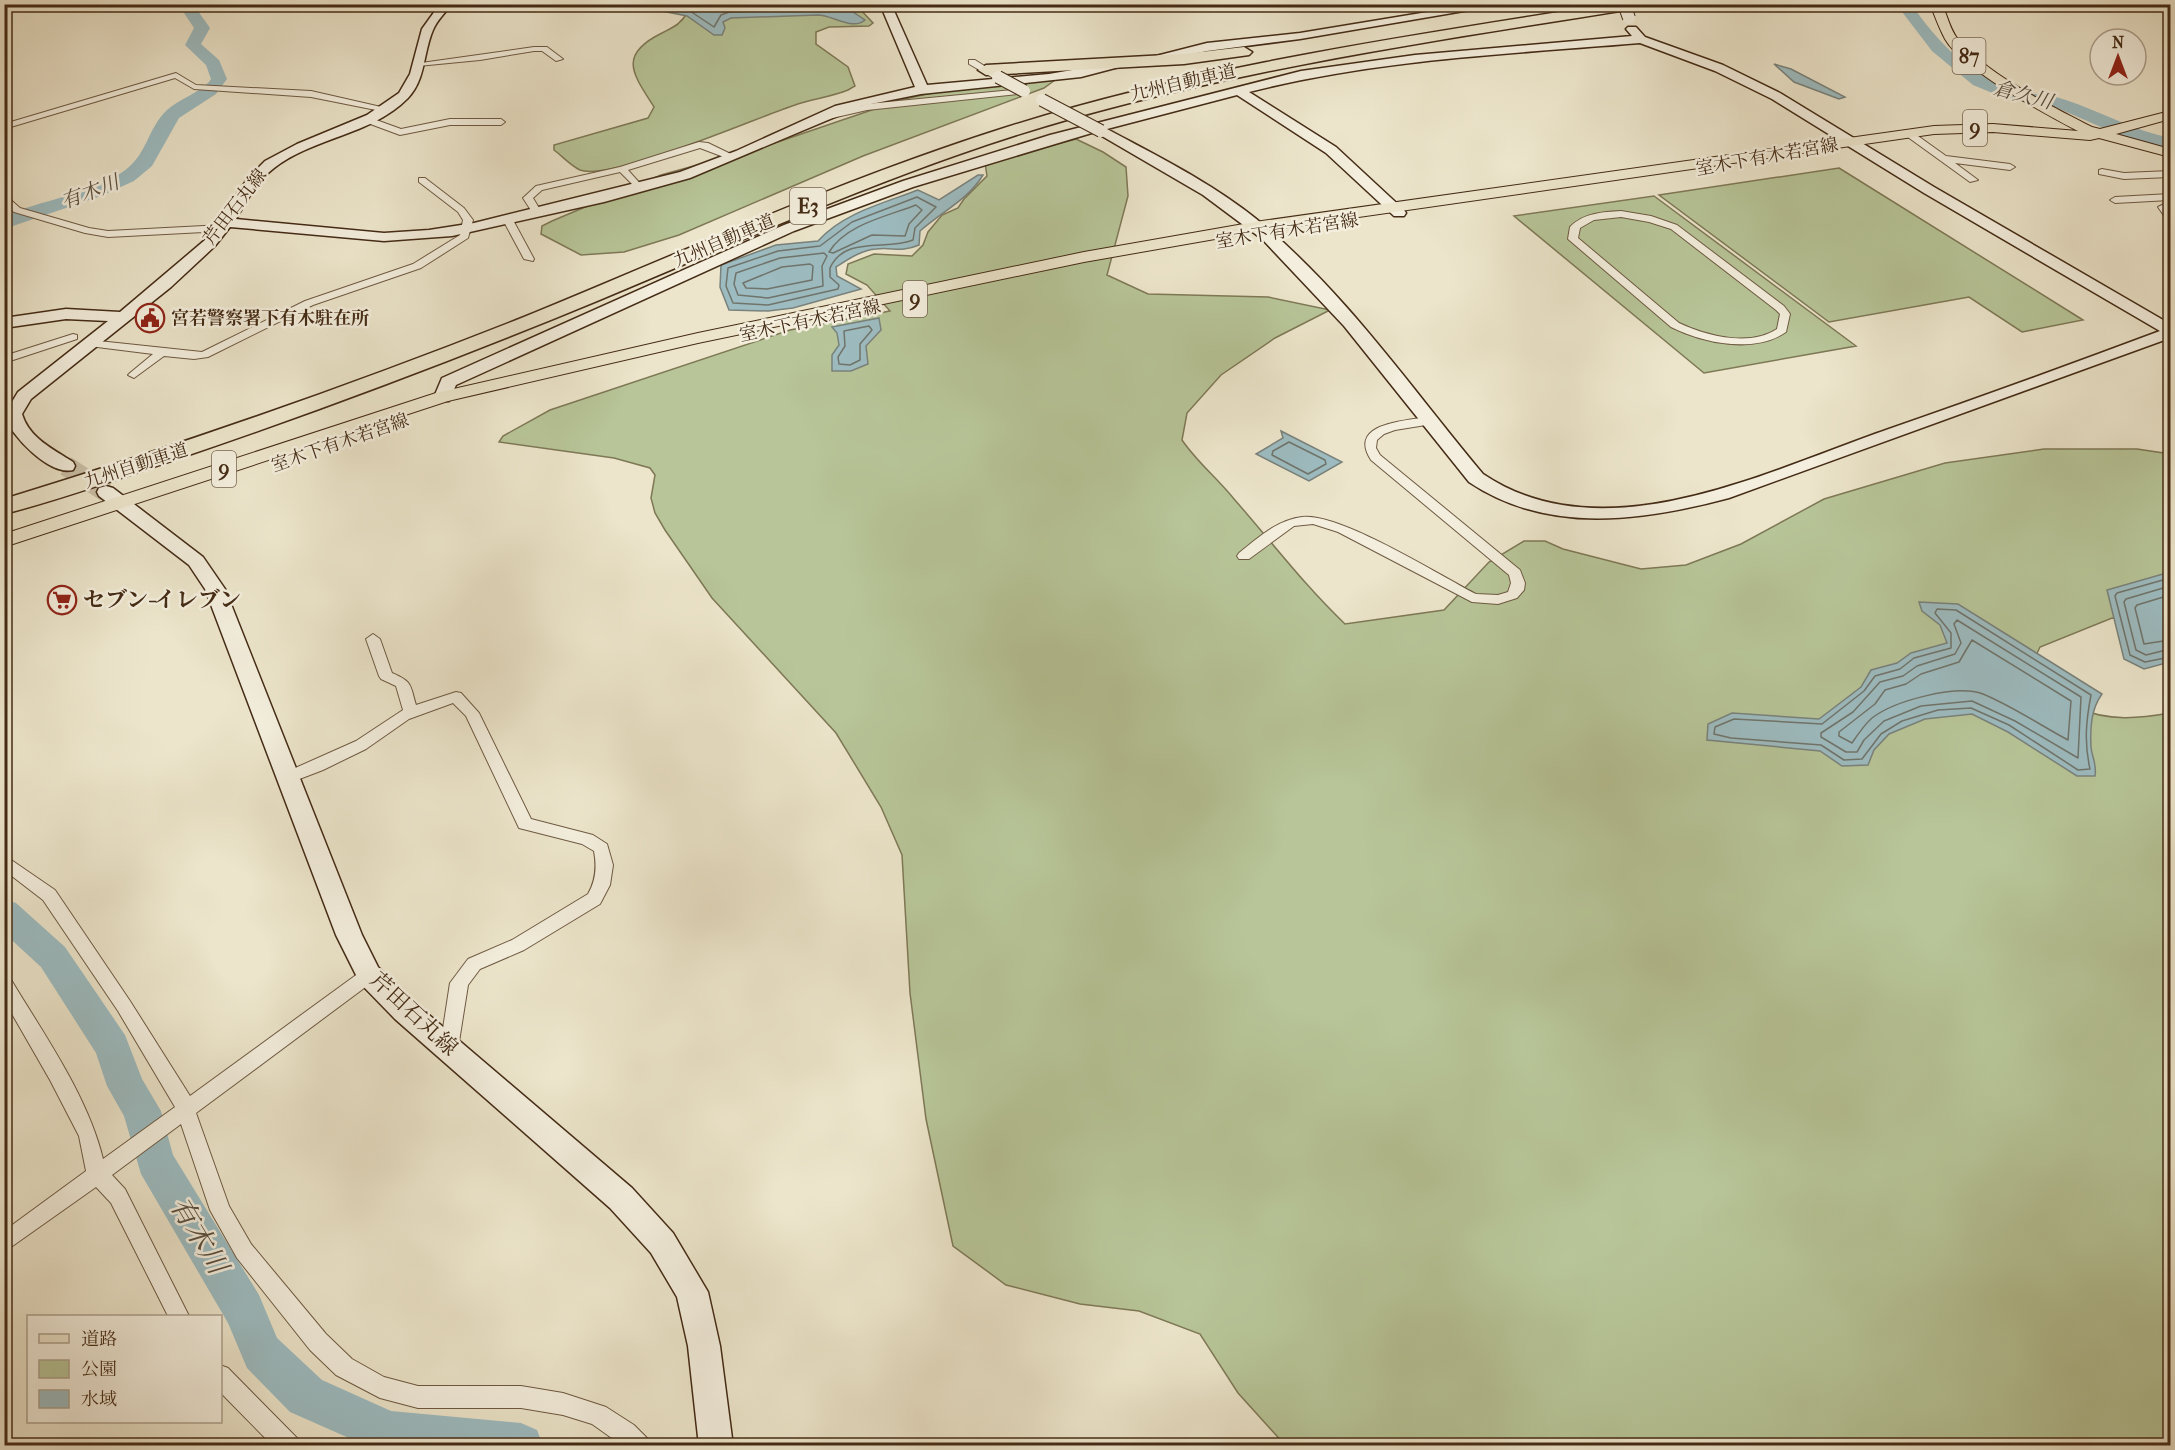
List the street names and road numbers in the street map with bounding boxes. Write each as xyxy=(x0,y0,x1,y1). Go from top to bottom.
road number: 87 xyxy=(1952,38,1986,74)
street label: 九州自動車道 xyxy=(1128,61,1238,105)
road number: 9 xyxy=(1963,110,1987,146)
street label: 室木下有木若宮線 xyxy=(1694,134,1840,180)
street label: 芹田石丸線 xyxy=(199,165,271,249)
road number: E3 xyxy=(790,188,826,224)
street label: 室木下有木若宮線 xyxy=(1214,209,1360,253)
street label: 九州自動車道 xyxy=(670,210,778,272)
road number: 9 xyxy=(903,281,927,317)
street label: 室木下有木若宮線 xyxy=(737,296,883,346)
street label: 室木下有木若宮線 xyxy=(269,410,411,476)
street label: 九州自動車道 xyxy=(81,439,191,493)
road number: 9 xyxy=(212,451,236,487)
street label: 芹田石丸線 xyxy=(365,967,463,1061)

